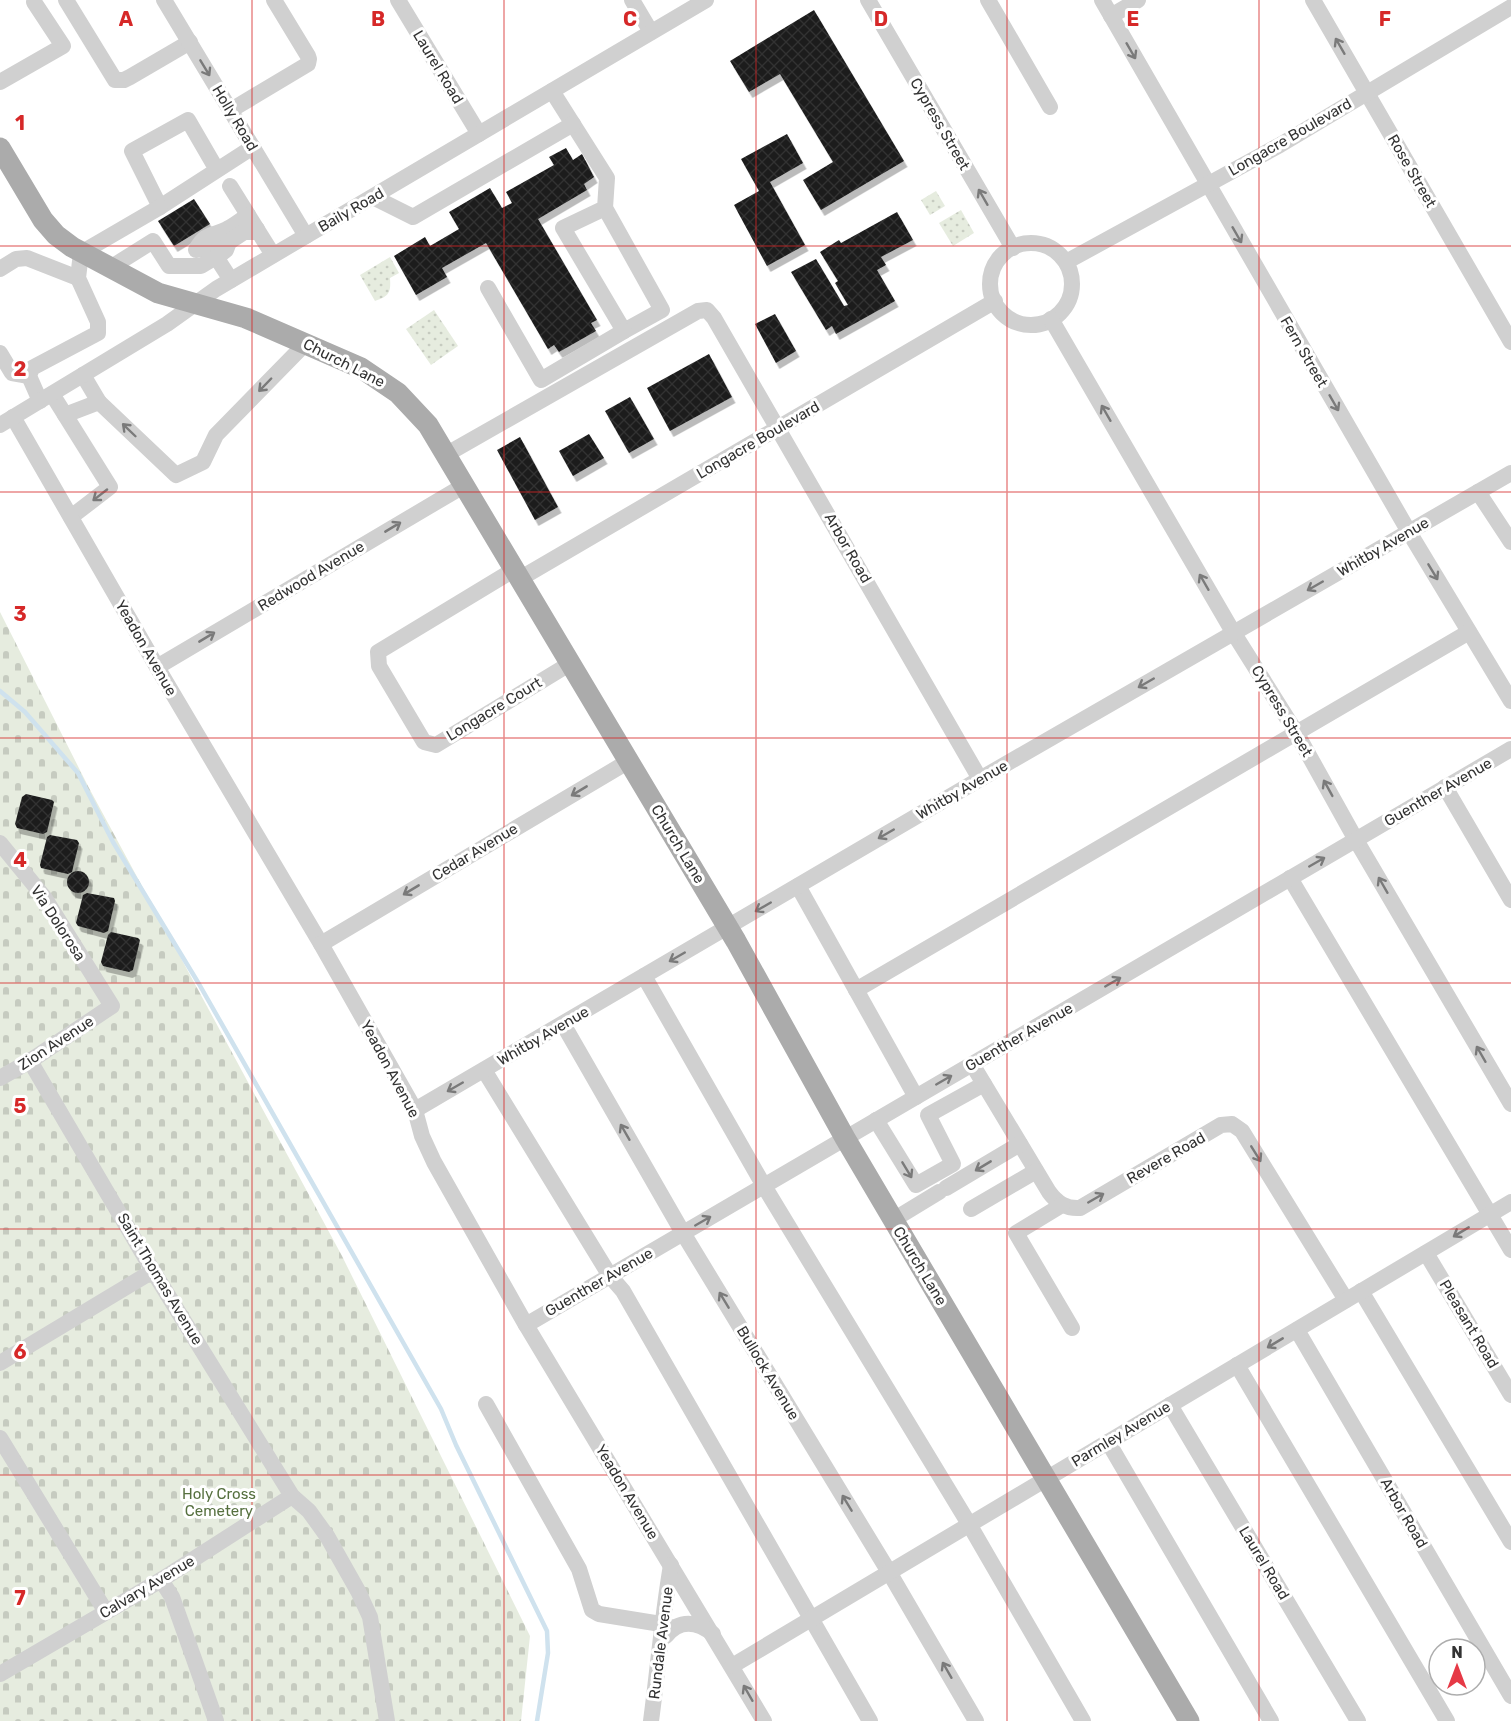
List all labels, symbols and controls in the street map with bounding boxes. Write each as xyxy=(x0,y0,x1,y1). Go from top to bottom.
text: A xyxy=(119,7,134,31)
text: B xyxy=(371,7,385,31)
text: C xyxy=(623,7,637,31)
text: D xyxy=(874,7,888,31)
text: E xyxy=(1127,7,1139,31)
text: F xyxy=(1379,7,1391,31)
street label: Laurel Road xyxy=(409,27,467,107)
one-way arrow xyxy=(1334,38,1346,55)
one-way arrow xyxy=(1125,42,1137,59)
one-way arrow xyxy=(200,59,212,76)
street label: Cypress Street xyxy=(906,75,974,173)
street label: Holly Road xyxy=(208,82,262,154)
street label: Longacre Boulevard xyxy=(1225,94,1355,180)
text: 1 xyxy=(15,111,25,135)
street label: Rose Street xyxy=(1384,131,1440,211)
street label: Baily Road xyxy=(315,184,387,236)
one-way arrow xyxy=(977,189,989,206)
one-way arrow xyxy=(1231,226,1243,243)
street label: Fern Street xyxy=(1276,313,1332,391)
street label: Church Lane xyxy=(300,335,388,391)
text: 2 xyxy=(14,357,27,381)
one-way arrow xyxy=(258,378,272,393)
one-way arrow xyxy=(1329,395,1341,412)
street label: Longacre Boulevard xyxy=(693,397,823,483)
one-way arrow xyxy=(1099,405,1111,422)
one-way arrow xyxy=(122,424,137,438)
one-way arrow xyxy=(93,488,109,501)
street label: Arbor Road xyxy=(821,510,875,586)
street label: Whitby Avenue xyxy=(1334,513,1432,581)
one-way arrow xyxy=(384,521,401,533)
street label: Redwood Avenue xyxy=(255,537,367,615)
one-way arrow xyxy=(1427,563,1439,580)
one-way arrow xyxy=(1197,574,1209,591)
one-way arrow xyxy=(1306,581,1324,592)
street label: Yeadon Avenue xyxy=(111,597,181,699)
text: 3 xyxy=(13,602,27,626)
one-way arrow xyxy=(198,631,215,643)
street label: Cypress Street xyxy=(1248,662,1316,760)
street label: Longacre Court xyxy=(443,673,545,745)
one-way arrow xyxy=(1137,678,1155,689)
street label: Guenther Avenue xyxy=(1381,754,1495,830)
street label: Whitby Avenue xyxy=(913,756,1011,824)
one-way arrow xyxy=(1322,780,1333,798)
one-way arrow xyxy=(571,785,588,797)
street label: Church Lane xyxy=(647,801,709,887)
street label: Cedar Avenue xyxy=(429,819,521,885)
one-way arrow xyxy=(878,829,895,841)
text: 4 xyxy=(13,848,27,872)
one-way arrow xyxy=(1308,856,1325,868)
one-way arrow xyxy=(1377,877,1389,894)
street label: Via Dolorosa xyxy=(27,882,89,964)
one-way arrow xyxy=(403,885,420,897)
one-way arrow xyxy=(755,901,772,913)
one-way arrow xyxy=(669,951,686,963)
one-way arrow xyxy=(1104,976,1121,988)
street label: Guenther Avenue xyxy=(962,999,1076,1075)
street label: Whitby Avenue xyxy=(494,1002,592,1070)
street label: Zion Avenue xyxy=(15,1012,97,1074)
street label: Yeadon Avenue xyxy=(357,1017,423,1121)
one-way arrow xyxy=(1475,1046,1487,1063)
one-way arrow xyxy=(935,1074,952,1086)
one-way arrow xyxy=(446,1082,463,1094)
text: 5 xyxy=(14,1094,27,1118)
one-way arrow xyxy=(619,1124,631,1141)
street label: Revere Road xyxy=(1124,1128,1208,1188)
one-way arrow xyxy=(1250,1145,1262,1162)
one-way arrow xyxy=(975,1160,992,1172)
one-way arrow xyxy=(901,1161,913,1178)
one-way arrow xyxy=(1087,1192,1104,1204)
street label: Saint Thomas Avenue xyxy=(114,1210,206,1348)
one-way arrow xyxy=(694,1215,711,1227)
street label: Church Lane xyxy=(889,1223,951,1309)
one-way arrow xyxy=(1453,1227,1470,1239)
street label: Guenther Avenue xyxy=(542,1244,656,1320)
street label: Pleasant Road xyxy=(1436,1277,1502,1371)
one-way arrow xyxy=(718,1292,730,1309)
street label: Bullock Avenue xyxy=(733,1323,803,1423)
one-way arrow xyxy=(1267,1337,1284,1349)
text: 6 xyxy=(13,1340,27,1364)
street label: Parmley Avenue xyxy=(1068,1397,1174,1471)
street label: Yeadon Avenue xyxy=(592,1441,662,1543)
street label: Arbor Road xyxy=(1377,1475,1431,1551)
park label: Holy Cross Cemetery xyxy=(182,1485,256,1520)
one-way arrow xyxy=(841,1495,853,1512)
street label: Laurel Road xyxy=(1235,1523,1293,1603)
street label: Calvary Avenue xyxy=(96,1552,198,1622)
text: 7 xyxy=(14,1586,26,1610)
street label: Rundale Avenue xyxy=(645,1586,677,1700)
north arrow xyxy=(1427,1637,1487,1697)
text: N xyxy=(1451,1643,1463,1662)
one-way arrow xyxy=(940,1662,952,1679)
one-way arrow xyxy=(741,1685,753,1702)

